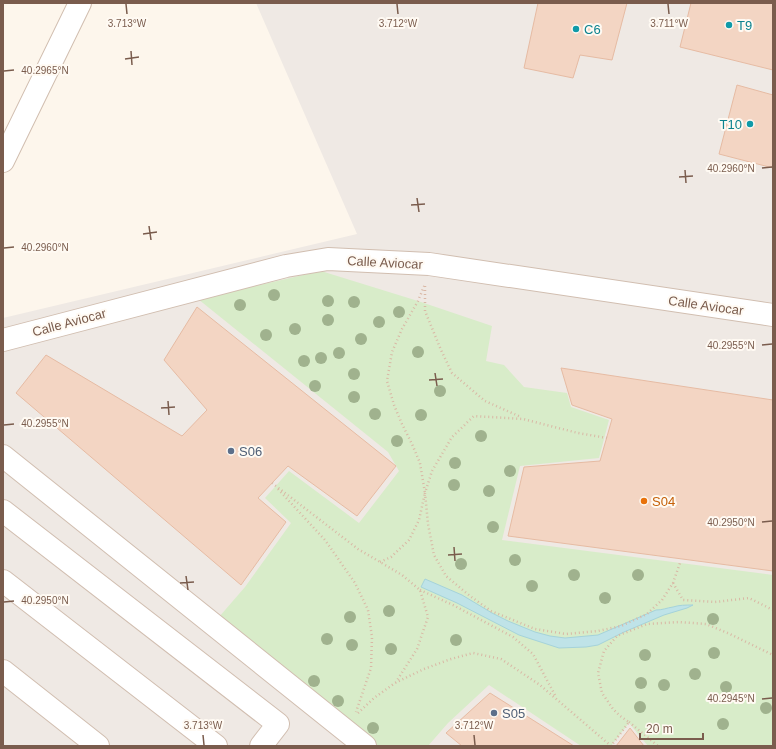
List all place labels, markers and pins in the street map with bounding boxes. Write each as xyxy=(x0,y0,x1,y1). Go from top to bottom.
place label: T9 xyxy=(737,18,752,33)
marker: T9 xyxy=(724,20,734,30)
place label: C6 xyxy=(584,22,601,37)
marker: C6 xyxy=(571,24,581,34)
place label: T10 xyxy=(720,117,742,132)
marker: T10 xyxy=(745,119,755,129)
place label: S06 xyxy=(239,444,262,459)
marker: S06 xyxy=(226,446,236,456)
place label: S04 xyxy=(652,494,675,509)
marker: S04 xyxy=(639,496,649,506)
place label: S05 xyxy=(502,706,525,721)
marker: S05 xyxy=(489,708,499,718)

